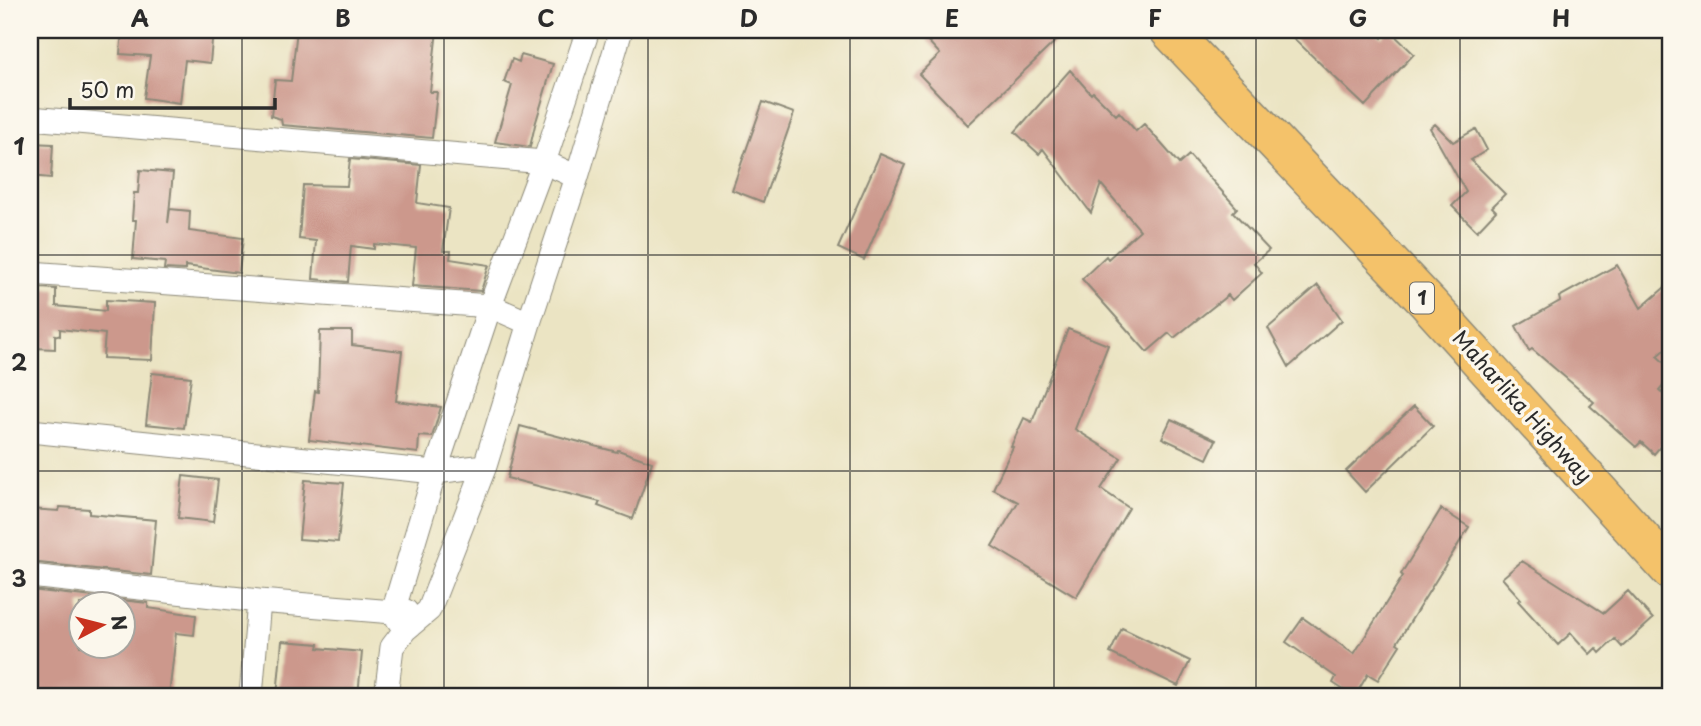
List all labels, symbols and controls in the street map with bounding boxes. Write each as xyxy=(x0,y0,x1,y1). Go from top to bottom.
text: A xyxy=(131,0,149,35)
text: B xyxy=(335,0,351,35)
text: C xyxy=(537,0,555,35)
text: D xyxy=(740,0,758,35)
text: E xyxy=(945,0,959,35)
text: F xyxy=(1148,0,1162,35)
text: G xyxy=(1349,0,1367,35)
text: H xyxy=(1552,0,1570,35)
scale bar xyxy=(70,66,275,110)
text: 50 m xyxy=(80,73,134,105)
text: 1 xyxy=(14,128,25,163)
road number: 1 xyxy=(1410,282,1434,314)
street label: Maharlika Highway xyxy=(1446,322,1601,489)
text: 2 xyxy=(11,344,27,379)
text: 3 xyxy=(11,560,27,595)
north arrow xyxy=(66,590,136,660)
text: N xyxy=(105,614,135,632)

